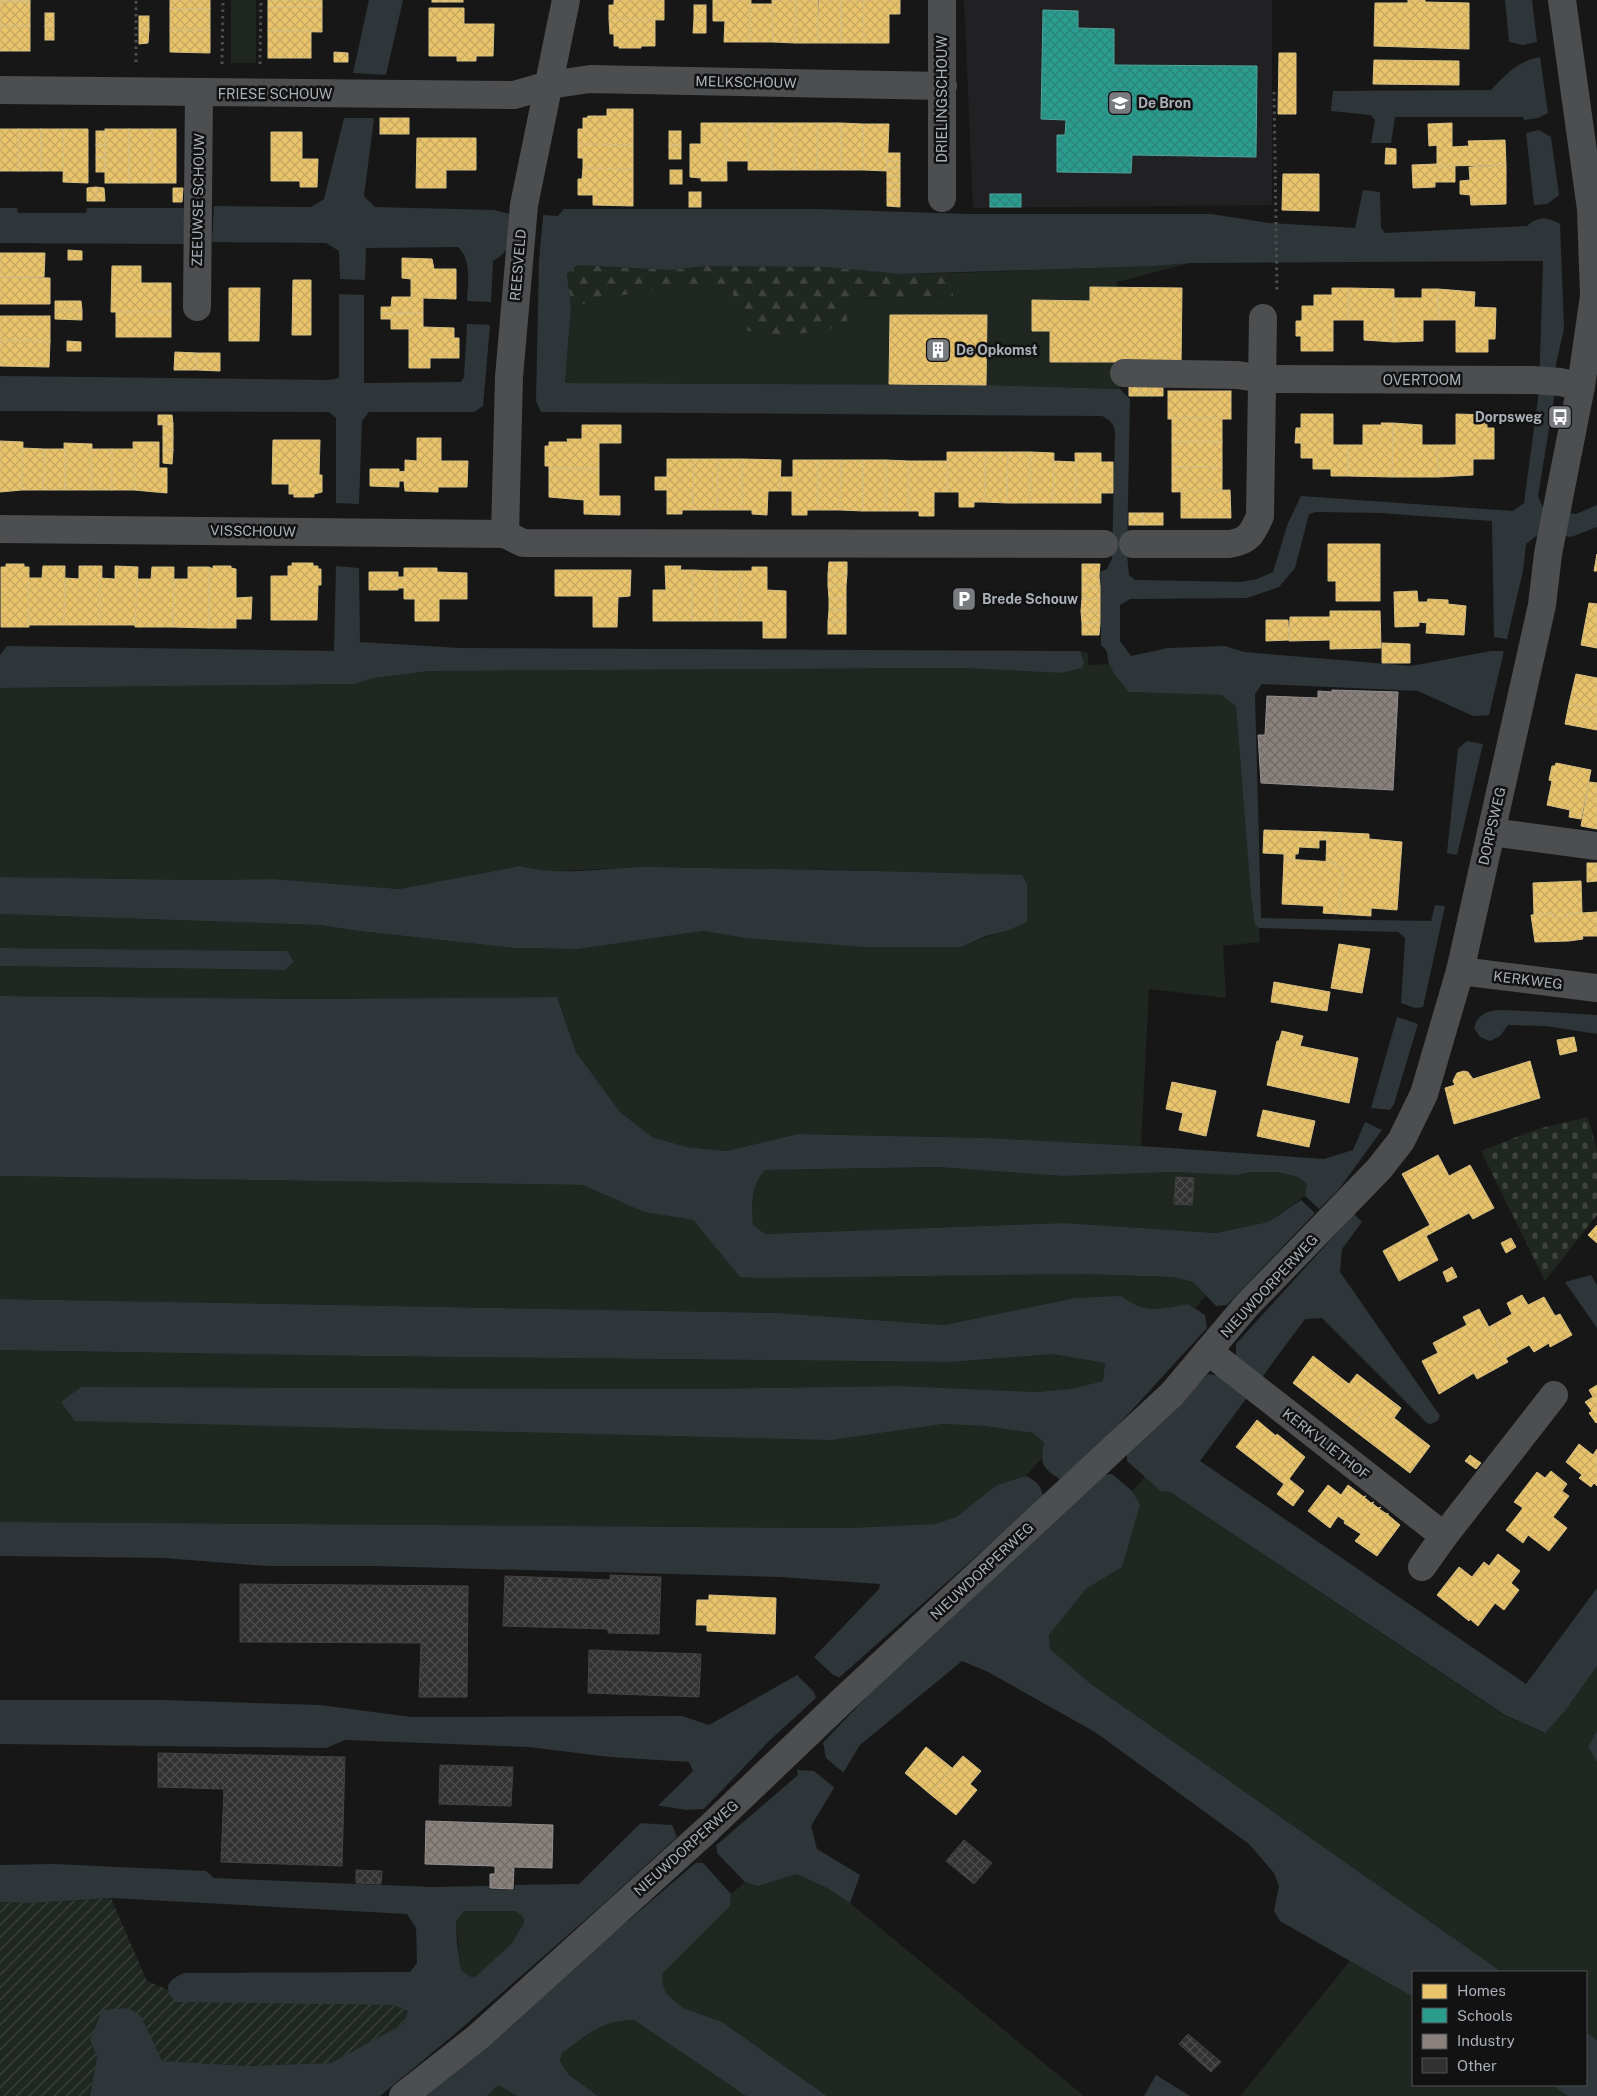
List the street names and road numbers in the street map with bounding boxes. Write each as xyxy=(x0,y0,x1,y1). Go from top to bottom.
street label: DRIELINGSCHOUW xyxy=(934,35,950,163)
street label: MELKSCHOUW xyxy=(695,73,797,91)
street label: FRIESE SCHOUW xyxy=(218,86,333,102)
street label: ZEEUWSE SCHOUW xyxy=(189,132,207,267)
street label: REESVELD xyxy=(507,228,529,302)
street label: OVERTOOM xyxy=(1383,372,1461,388)
street label: VISSCHOUW xyxy=(210,522,297,540)
street label: DORPSWEG xyxy=(1475,785,1509,867)
street label: KERKWEG xyxy=(1492,968,1564,992)
street label: NIEUWDORPERWEG xyxy=(1217,1231,1321,1341)
street label: KERKVLIETHOF xyxy=(1280,1405,1372,1483)
street label: NIEUWDORPERWEG xyxy=(927,1519,1037,1623)
street label: NIEUWDORPERWEG xyxy=(631,1797,741,1899)

